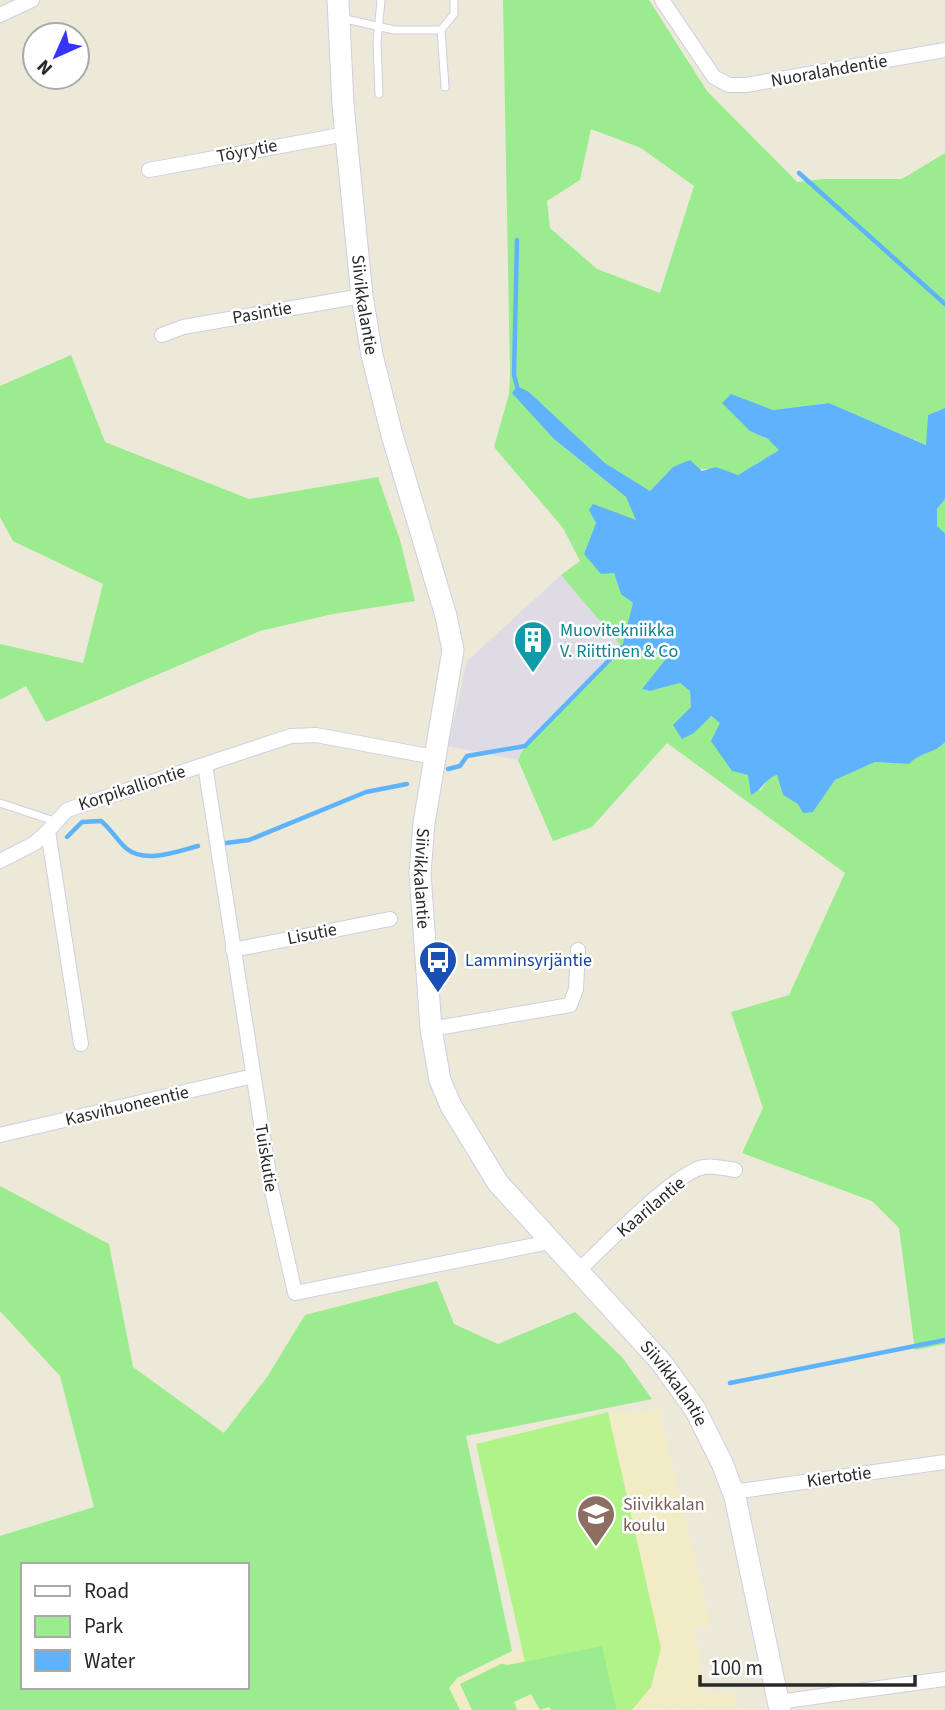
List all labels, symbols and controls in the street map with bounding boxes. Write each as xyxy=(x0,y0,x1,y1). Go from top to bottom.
north arrow xyxy=(21,21,91,91)
street label: Nuoralahdentie xyxy=(769,48,889,94)
text: N xyxy=(31,53,59,81)
street label: Töyrytie xyxy=(215,133,279,169)
street label: Siivikkalantie xyxy=(345,253,384,357)
street label: Pasintie xyxy=(230,295,294,330)
place label: Muovitekniikka V. Riittinen & Co xyxy=(560,618,678,664)
building icon: Muovitekniikka V. Riittinen & Co xyxy=(512,619,554,674)
street label: Korpikalliontie xyxy=(75,759,189,817)
street label: Siivikkalantie xyxy=(407,827,436,930)
street label: Lisutie xyxy=(285,917,339,951)
bus stop icon: Lamminsyrjäntie xyxy=(417,939,459,994)
place label: Lamminsyrjäntie xyxy=(465,948,592,973)
street label: Kasvihuoneentie xyxy=(63,1080,191,1132)
street label: Tuiskutie xyxy=(248,1122,284,1194)
street label: Kaarilantie xyxy=(611,1171,691,1243)
street label: Siivikkalantie xyxy=(634,1335,714,1430)
street label: Kiertotie xyxy=(805,1460,873,1494)
place label: Siivikkalan koulu xyxy=(623,1492,705,1538)
school or university icon: Siivikkalan koulu xyxy=(575,1493,617,1548)
legend xyxy=(21,1563,248,1689)
text: Road xyxy=(84,1576,129,1606)
text: Park xyxy=(84,1611,124,1641)
scale bar xyxy=(700,1644,915,1688)
text: Water xyxy=(84,1646,136,1676)
text: 100 m xyxy=(710,1653,763,1683)

